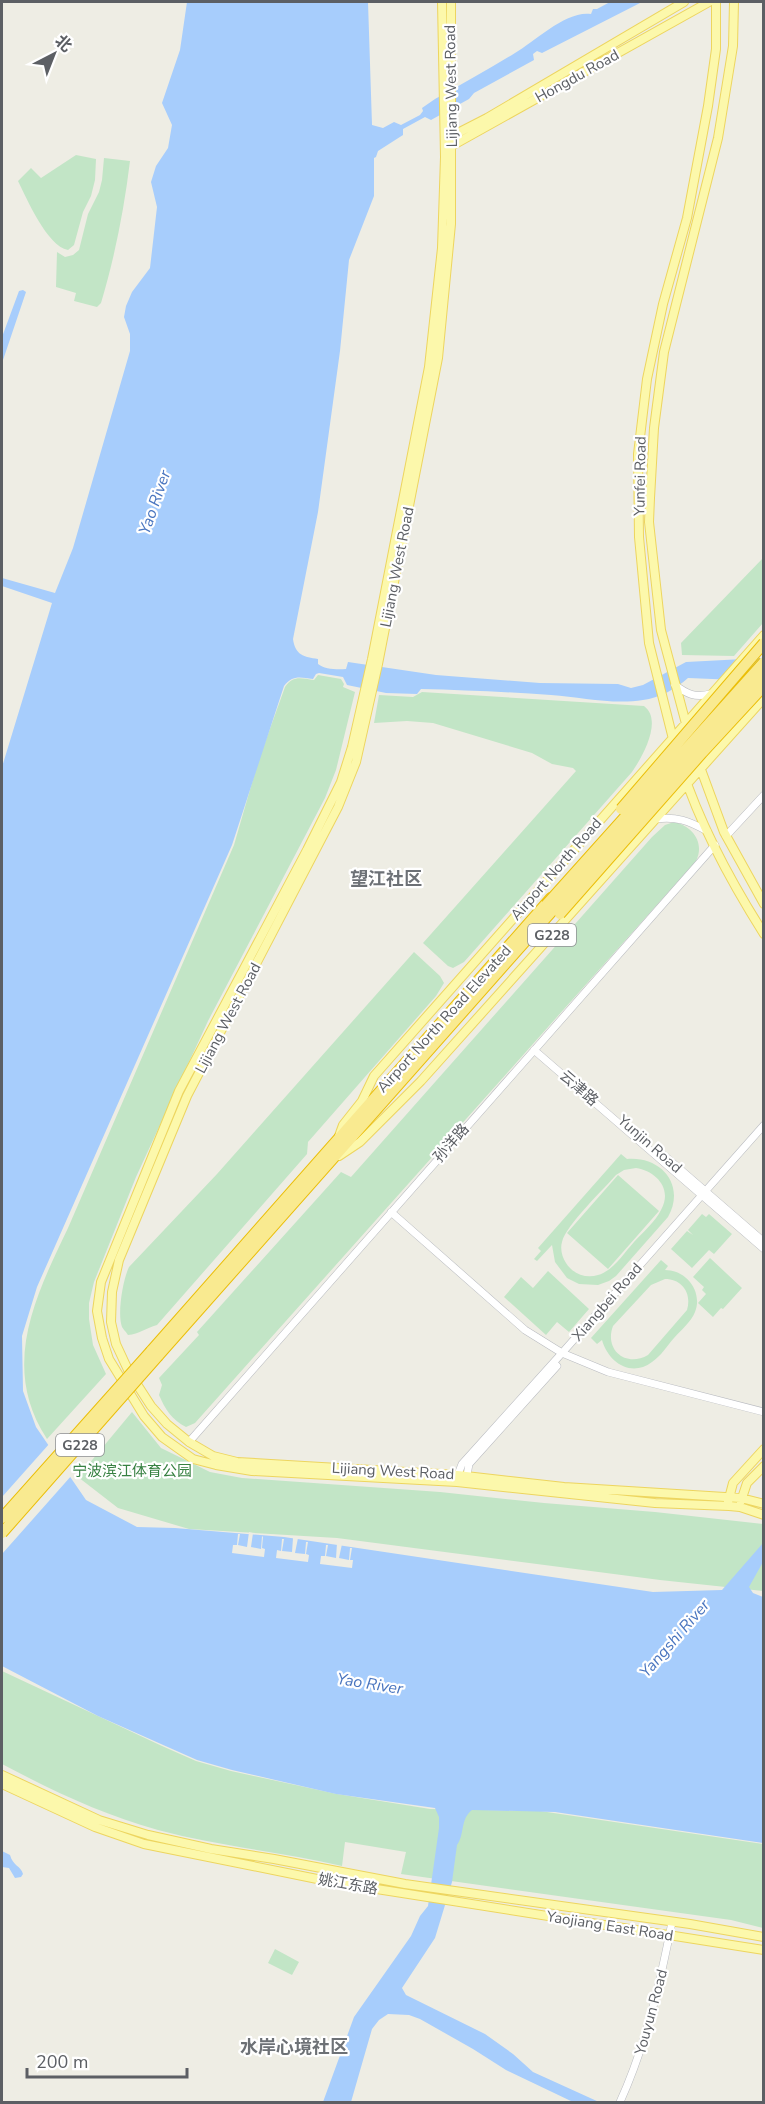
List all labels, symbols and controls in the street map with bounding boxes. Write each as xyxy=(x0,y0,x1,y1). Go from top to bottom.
north arrow xyxy=(24,24,84,84)
street label: Lijiang West Road xyxy=(440,25,462,147)
text: 北 xyxy=(50,30,77,57)
street label: Hongdu Road xyxy=(531,45,623,107)
street label: Yunfei Road xyxy=(629,436,651,517)
water label: Yao River xyxy=(134,466,177,537)
street label: Lijiang West Road xyxy=(375,505,419,629)
street label: Airport North Road xyxy=(506,814,606,924)
district label: 望江社区 xyxy=(350,867,422,891)
road number: G228 xyxy=(528,924,576,946)
street label: Airport North Road Elevated xyxy=(372,941,516,1097)
street label: Lijiang West Road xyxy=(190,959,266,1077)
street label: 云津路 xyxy=(555,1066,603,1110)
street label: Yunjin Road xyxy=(613,1110,686,1177)
street label: 孙洋路 xyxy=(429,1119,473,1167)
street label: Xiangbei Road xyxy=(567,1259,647,1345)
road number: G228 xyxy=(56,1434,104,1456)
street label: Lijiang West Road xyxy=(331,1458,455,1484)
park label: 宁波滨江体育公园 xyxy=(72,1461,192,1481)
water label: Yangshi River xyxy=(635,1594,716,1682)
water label: Yao River xyxy=(335,1668,406,1700)
street label: 姚江东路 xyxy=(317,1869,379,1899)
street label: Yaojiang East Road xyxy=(544,1906,675,1946)
street label: Youyun Road xyxy=(630,1967,672,2058)
district label: 水岸心境社区 xyxy=(240,2035,348,2059)
scale bar xyxy=(27,2041,188,2079)
text: 200 m xyxy=(36,2050,88,2074)

